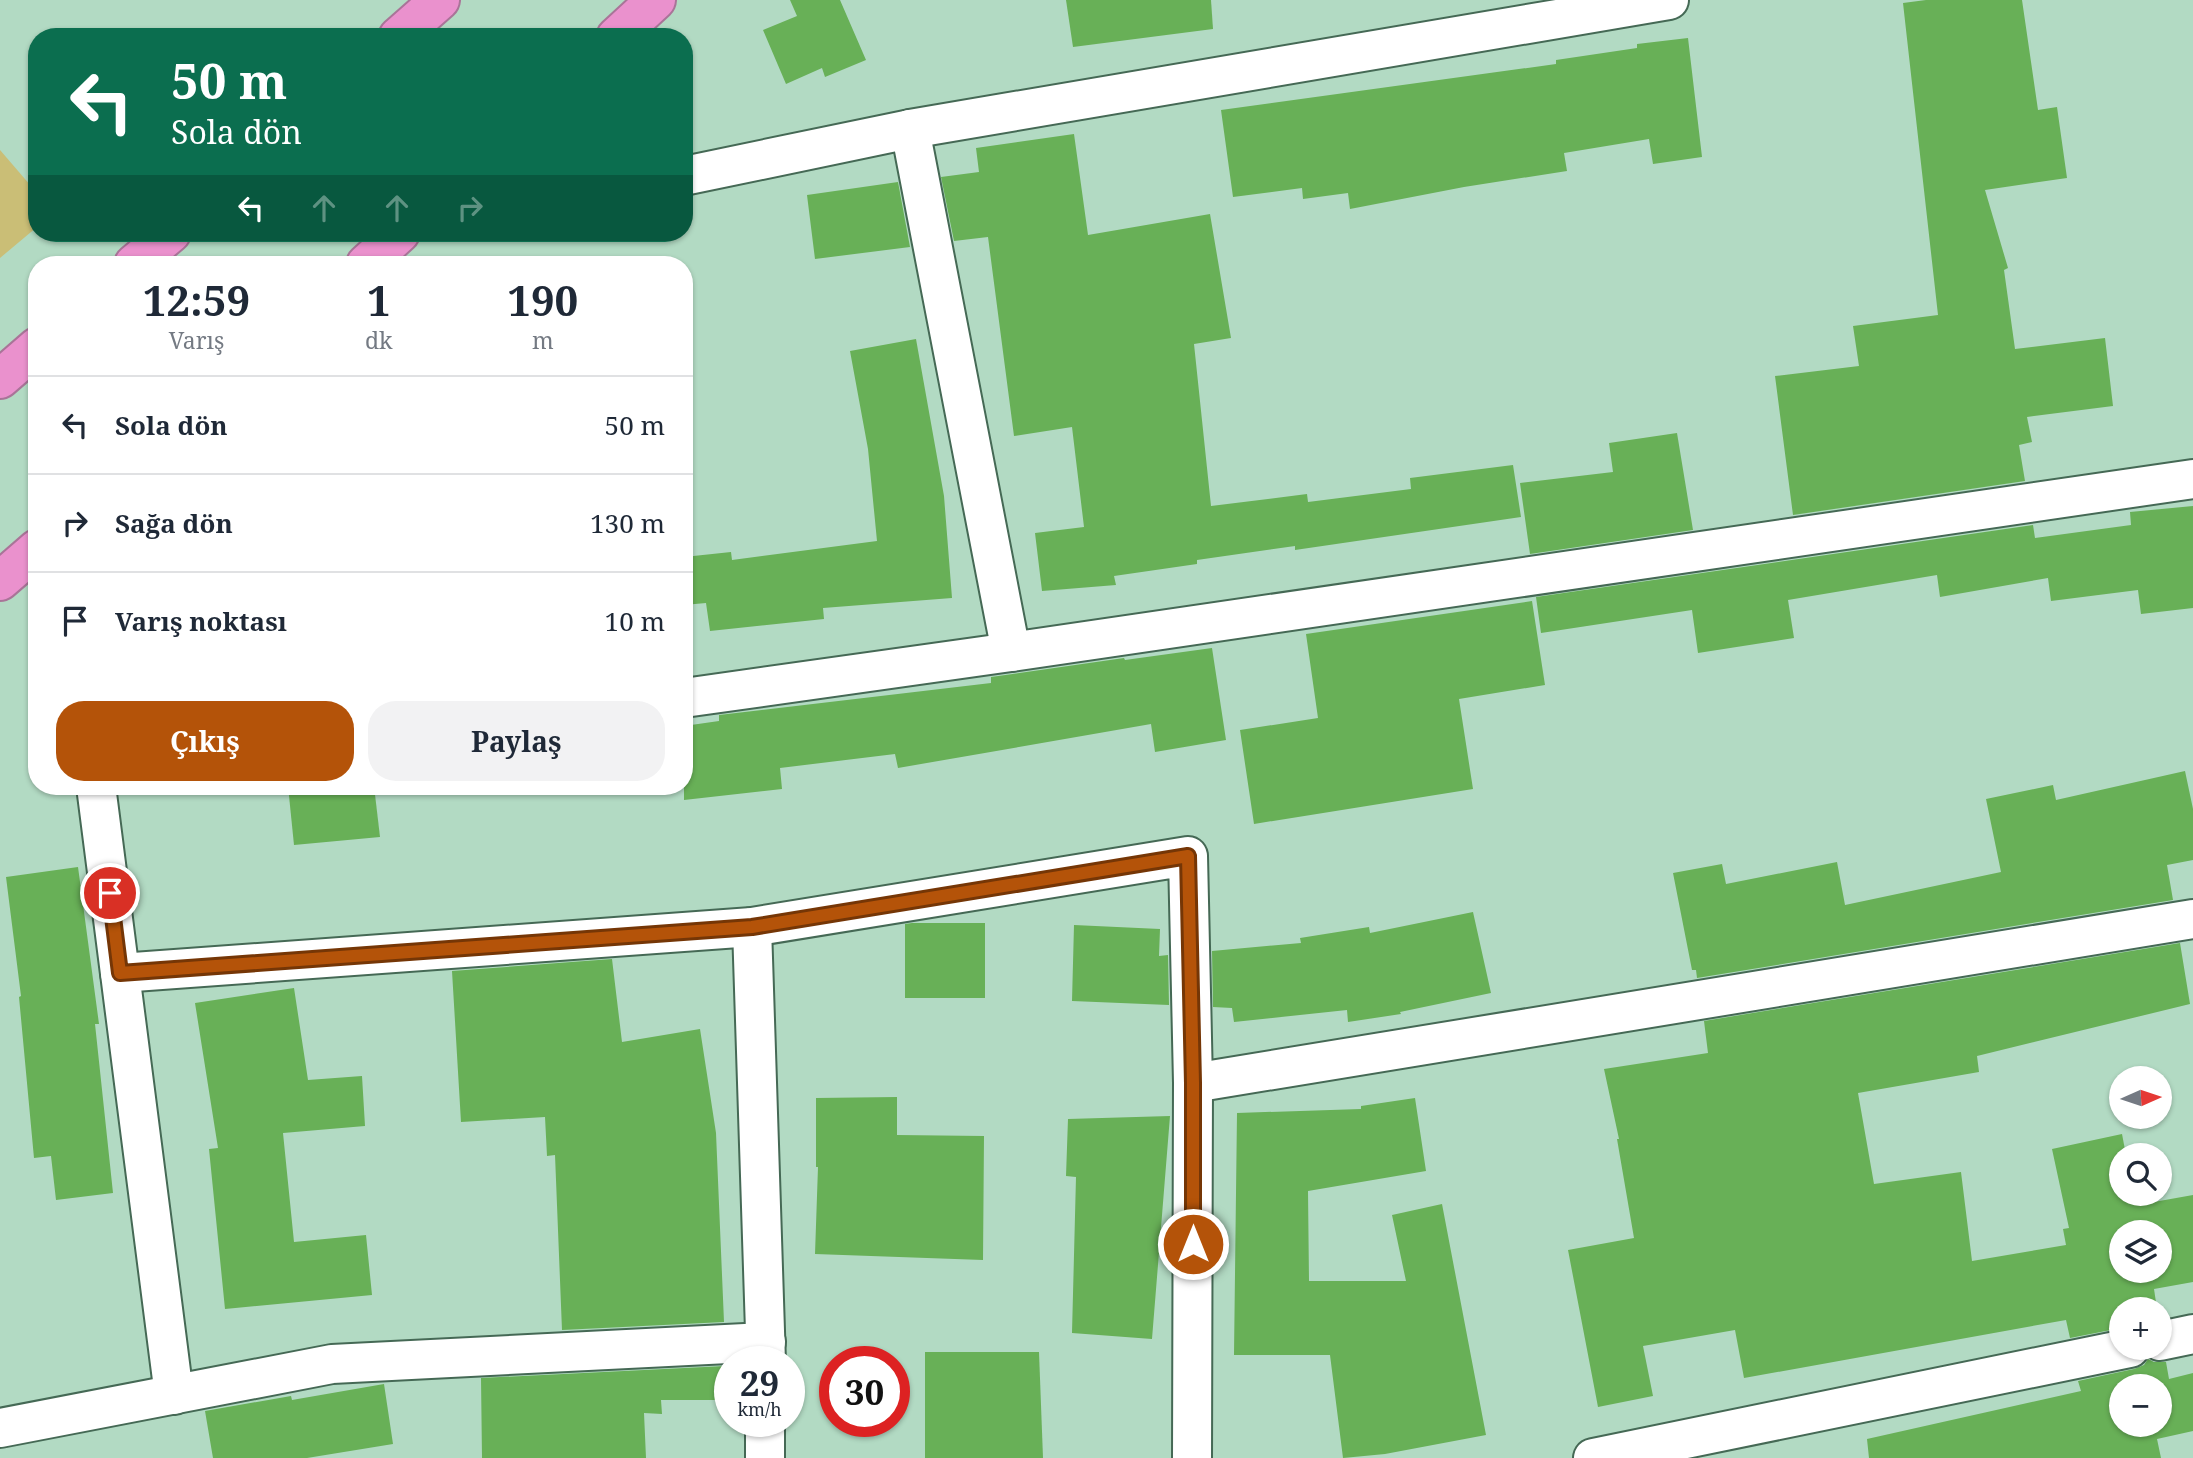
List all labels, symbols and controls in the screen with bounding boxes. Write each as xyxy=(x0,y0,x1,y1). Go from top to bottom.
text: 50 m xyxy=(171,47,287,113)
icon: left xyxy=(56,56,147,147)
text: Sola dön xyxy=(171,110,302,153)
icon: left xyxy=(232,189,270,227)
icon: ahead xyxy=(305,189,343,227)
icon: ahead xyxy=(378,189,416,227)
icon: right xyxy=(451,189,489,227)
text: 12:59 xyxy=(143,271,250,328)
text: 1 xyxy=(367,271,391,328)
text: 190 xyxy=(507,271,578,328)
text: Varış xyxy=(169,324,224,356)
text: dk xyxy=(365,324,393,356)
text: m xyxy=(532,324,554,356)
icon: left xyxy=(56,406,94,444)
text: Sola dön xyxy=(115,407,228,443)
text: 50 m xyxy=(605,407,665,443)
icon: right xyxy=(56,504,94,542)
text: Sağa dön xyxy=(115,505,233,541)
text: 130 m xyxy=(590,505,665,541)
icon: arrive xyxy=(56,602,94,640)
text: Varış noktası xyxy=(115,603,287,639)
text: 10 m xyxy=(605,603,665,639)
button: Çıkış xyxy=(56,701,354,781)
button: Paylaş xyxy=(368,701,665,781)
pin xyxy=(80,863,140,923)
icon: arrive xyxy=(91,874,129,912)
north arrow xyxy=(2109,1066,2172,1129)
map controls xyxy=(2109,1066,2172,1437)
button: search xyxy=(2109,1143,2172,1206)
position arrow xyxy=(1156,1207,1230,1281)
button: layers xyxy=(2109,1220,2172,1283)
button: + xyxy=(2109,1297,2172,1360)
speed limit sign: 30 xyxy=(819,1346,910,1437)
text: 29 xyxy=(740,1359,779,1406)
button: − xyxy=(2109,1374,2172,1437)
text: km/h xyxy=(737,1397,782,1421)

